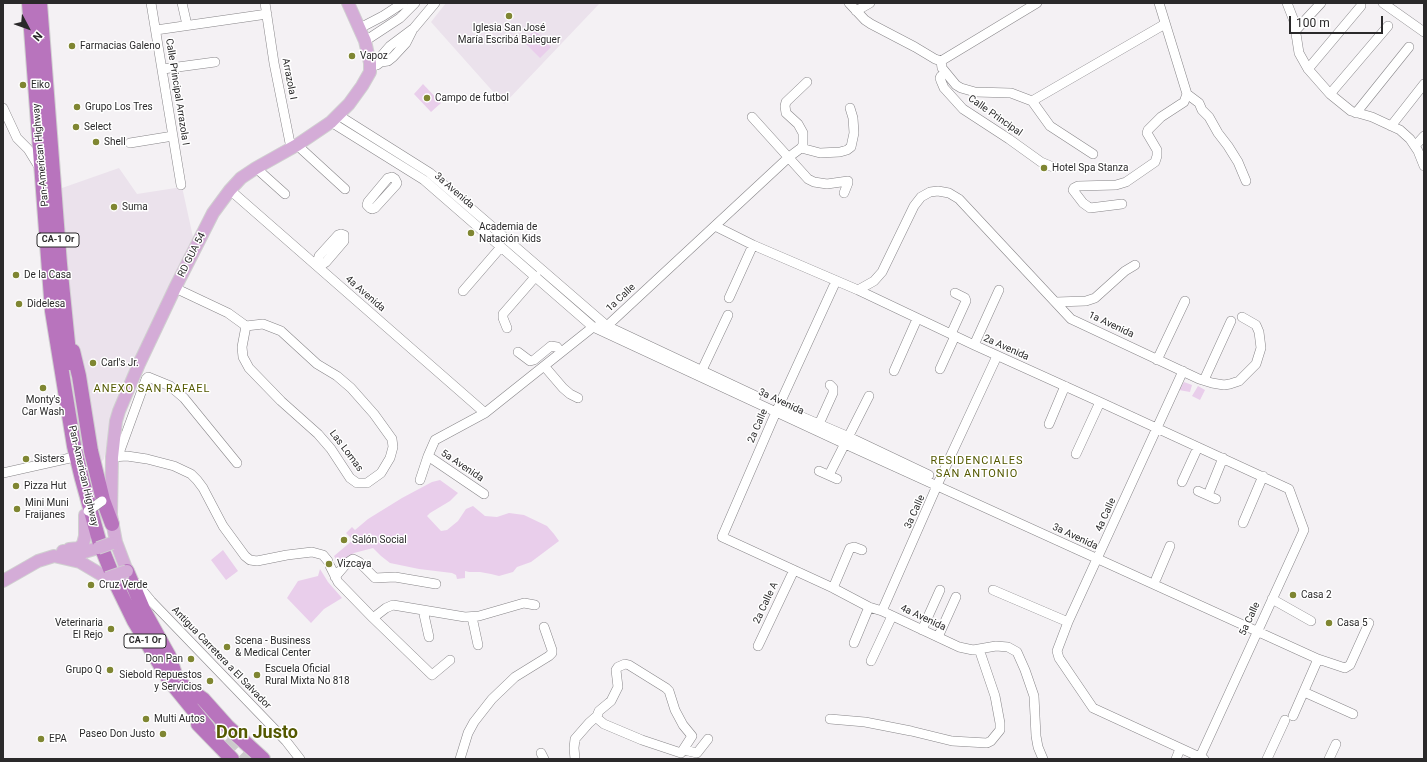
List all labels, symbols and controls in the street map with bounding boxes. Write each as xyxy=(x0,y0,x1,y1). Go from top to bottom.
north arrow xyxy=(8,8,48,48)
scale bar xyxy=(1291,8,1385,34)
marker: Iglesia San José María Escribá Baleguer xyxy=(504,11,514,21)
text: 100 m xyxy=(1296,16,1330,30)
place label: Iglesia San José María Escribá Baleguer xyxy=(458,22,560,46)
text: N xyxy=(30,29,45,43)
street label: Calle Principal Arrazola I xyxy=(163,38,191,146)
place label: Farmacias Galeno xyxy=(80,40,160,52)
marker: Farmacias Galeno xyxy=(67,41,77,51)
place label: Vapoz xyxy=(360,50,388,62)
marker: Vapoz xyxy=(347,51,357,61)
street label: Arrazola I xyxy=(279,57,299,101)
place label: Eiko xyxy=(31,79,50,91)
marker: Eiko xyxy=(18,80,28,90)
place label: Campo de futbol xyxy=(435,92,509,104)
marker: Campo de futbol xyxy=(422,93,432,103)
street label: Calle Principal xyxy=(966,93,1024,139)
place label: Grupo Los Tres xyxy=(85,101,153,113)
marker: Grupo Los Tres xyxy=(72,102,82,112)
street label: Pan-American Highway xyxy=(31,103,51,207)
place label: Select xyxy=(84,121,111,133)
marker: Select xyxy=(71,122,81,132)
place label: Shell xyxy=(104,136,126,148)
marker: Shell xyxy=(91,137,101,147)
place label: Hotel Spa Stanza xyxy=(1052,162,1128,174)
marker: Hotel Spa Stanza xyxy=(1039,163,1049,173)
street label: 3a Avenida xyxy=(432,170,476,212)
place label: Suma xyxy=(122,201,148,213)
marker: Suma xyxy=(109,202,119,212)
place label: Academia de Natación Kids xyxy=(479,221,541,244)
marker: Academia de Natación Kids xyxy=(466,228,476,238)
street label: RD GUA 54 xyxy=(176,231,208,279)
road number: CA-1 Or xyxy=(37,233,79,247)
place label: De la Casa xyxy=(24,269,71,281)
marker: De la Casa xyxy=(11,270,21,280)
street label: 4a Avenida xyxy=(343,273,387,315)
street label: 1a Calle xyxy=(604,281,638,315)
place label: Didelesa xyxy=(27,298,65,310)
marker: Didelesa xyxy=(14,299,24,309)
street label: 1a Avenida xyxy=(1086,309,1136,341)
street label: 2a Avenida xyxy=(981,333,1031,363)
place label: Carl's Jr. xyxy=(101,357,139,369)
marker: Carl's Jr. xyxy=(88,358,98,368)
district label: ANEXO SAN RAFAEL xyxy=(93,382,211,396)
marker: Monty's Car Wash xyxy=(38,383,48,393)
street label: 3a Avenida xyxy=(756,386,806,418)
place label: Monty's Car Wash xyxy=(22,394,64,418)
street label: 2a Calle xyxy=(746,407,770,445)
street label: Pan-American Highway xyxy=(66,424,100,528)
street label: Las Lomas xyxy=(326,428,366,474)
street label: 5a Avenida xyxy=(438,447,486,485)
place label: Sisters xyxy=(34,453,65,465)
marker: Sisters xyxy=(21,454,31,464)
district label: RESIDENCIALES SAN ANTONIO xyxy=(930,454,1024,480)
place label: Pizza Hut xyxy=(24,480,66,492)
marker: Pizza Hut xyxy=(11,481,21,491)
street label: 3a Calle xyxy=(902,493,928,531)
street label: 4a Calle xyxy=(1093,496,1119,534)
place label: Mini Muni Fraijanes xyxy=(25,497,69,520)
marker: Mini Muni Fraijanes xyxy=(12,504,22,514)
street label: 3a Avenida xyxy=(1050,521,1100,553)
place label: Salón Social xyxy=(352,534,407,546)
marker: Salón Social xyxy=(339,535,349,545)
place label: Vizcaya xyxy=(337,558,371,570)
marker: Vizcaya xyxy=(324,559,334,569)
place label: Cruz Verde xyxy=(99,579,148,591)
marker: Cruz Verde xyxy=(86,580,96,590)
street label: 2a Calle A xyxy=(751,580,781,626)
place label: Casa 2 xyxy=(1301,589,1332,601)
marker: Casa 2 xyxy=(1288,590,1298,600)
street label: 5a Calle xyxy=(1237,600,1263,638)
street label: 4a Avenida xyxy=(898,602,948,634)
street label: Antigua Carretera a El Salvador xyxy=(169,604,273,712)
place label: Veterinaria El Rejo xyxy=(55,617,103,640)
place label: Casa 5 xyxy=(1337,617,1368,629)
marker: Casa 5 xyxy=(1324,618,1334,628)
marker: Veterinaria El Rejo xyxy=(106,624,116,634)
road number: CA-1 Or xyxy=(124,634,166,648)
place label: Scena - Business & Medical Center xyxy=(235,635,311,658)
marker: Scena - Business & Medical Center xyxy=(222,642,232,652)
place label: Don Pan xyxy=(146,653,183,665)
marker: Don Pan xyxy=(186,654,196,664)
place label: Escuela Oficial Rural Mixta No 818 xyxy=(265,663,350,686)
place label: Grupo Q xyxy=(66,664,102,676)
marker: Grupo Q xyxy=(105,665,115,675)
place label: Siebold Repuestos y Servicios xyxy=(119,669,202,692)
marker: Escuela Oficial Rural Mixta No 818 xyxy=(252,670,262,680)
marker: Siebold Repuestos y Servicios xyxy=(205,676,215,686)
place label: Multi Autos xyxy=(154,713,205,725)
marker: Multi Autos xyxy=(141,714,151,724)
district label: Don Justo xyxy=(216,722,298,744)
place label: Paseo Don Justo xyxy=(79,728,155,740)
marker: Paseo Don Justo xyxy=(158,729,168,739)
place label: EPA xyxy=(49,733,67,745)
marker: EPA xyxy=(36,734,46,744)

